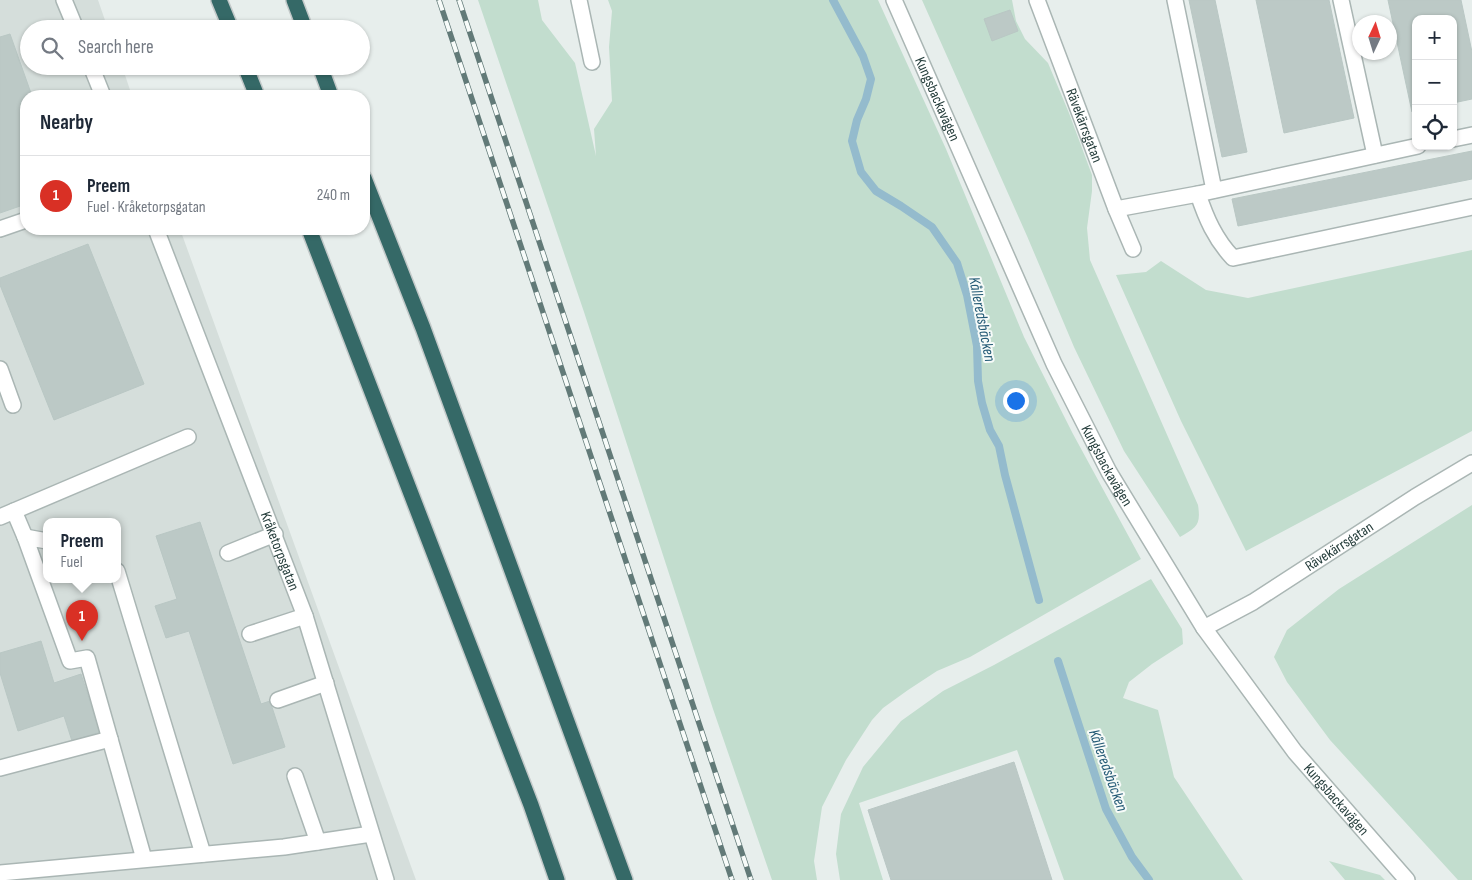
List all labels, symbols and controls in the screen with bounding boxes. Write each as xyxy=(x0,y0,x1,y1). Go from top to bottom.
north arrow xyxy=(1352,15,1397,60)
map controls xyxy=(1412,15,1457,150)
button: + xyxy=(1412,15,1457,60)
search box xyxy=(20,20,370,75)
icon: search xyxy=(38,34,66,62)
text: Search here xyxy=(78,36,154,59)
street label: Kungsbackavägen xyxy=(910,54,964,144)
button: − xyxy=(1412,60,1457,105)
street label: Rävekärrsgatan xyxy=(1061,86,1107,165)
button: locate xyxy=(1412,105,1457,150)
text: Nearby xyxy=(40,110,93,135)
text: Preem xyxy=(87,175,130,198)
text: 1 xyxy=(53,186,59,205)
text: 240 m xyxy=(317,186,350,205)
text: Fuel · Kråketorpsgatan xyxy=(87,198,206,217)
water label: Kålleredsbäcken xyxy=(964,275,999,364)
your location xyxy=(1003,388,1029,414)
street label: Kungsbackavägen xyxy=(1077,422,1137,510)
street label: Kråketorpsgatan xyxy=(256,509,303,593)
popup xyxy=(43,518,121,583)
street label: Rävekärrsgatan xyxy=(1302,518,1377,576)
text: Preem xyxy=(60,530,104,553)
text: Fuel xyxy=(60,553,83,572)
pin: 1 xyxy=(66,600,98,641)
water label: Kålleredsbäcken xyxy=(1084,727,1131,814)
street label: Kungsbackavägen xyxy=(1299,759,1373,840)

